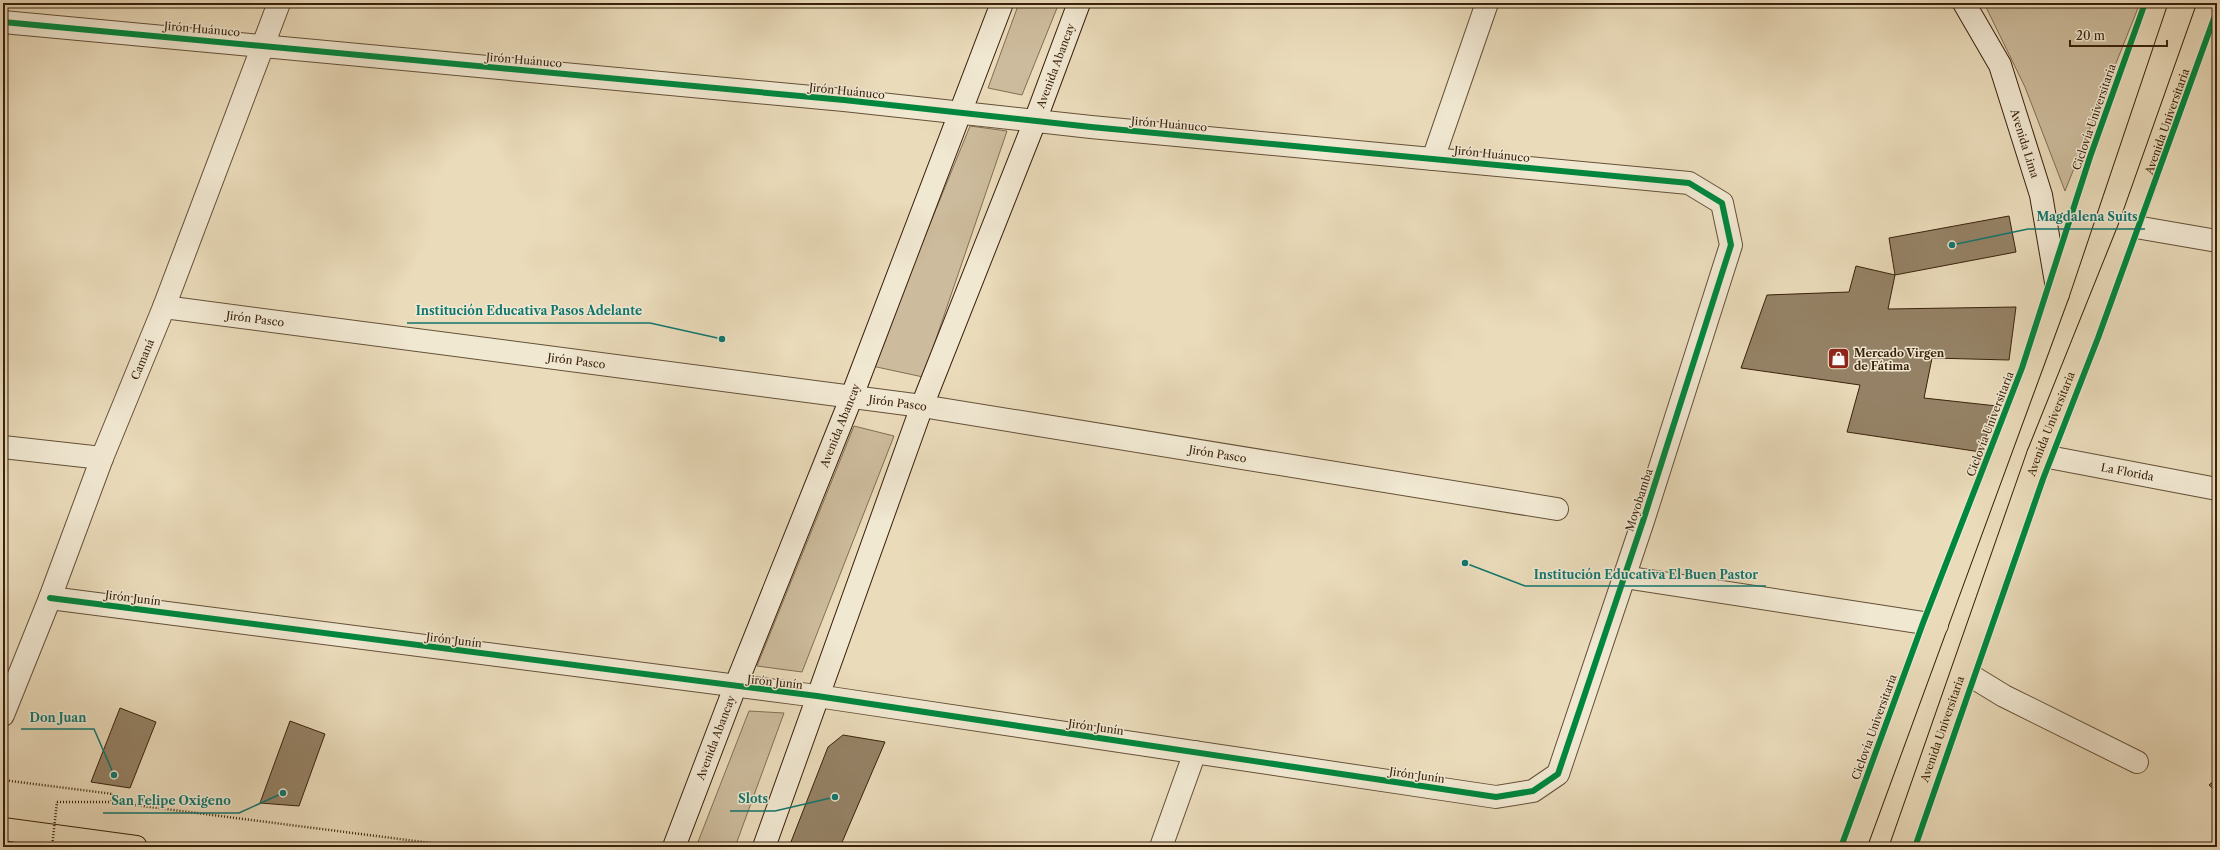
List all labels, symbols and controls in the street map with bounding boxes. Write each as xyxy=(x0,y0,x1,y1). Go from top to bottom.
street label: Jirón Huánuco xyxy=(161,19,241,39)
street label: Avenida Abancay xyxy=(1033,21,1078,111)
scale bar xyxy=(2070,22,2167,48)
text: 20 m xyxy=(2076,28,2105,43)
street label: Jirón Huánuco xyxy=(483,50,563,70)
street label: Ciclovía Universitaria xyxy=(2069,62,2119,172)
street label: Avenida Universitaria xyxy=(2142,66,2192,177)
street label: Jirón Huánuco xyxy=(806,80,886,102)
street label: Avenida Lima xyxy=(2007,106,2042,180)
street label: Jirón Huánuco xyxy=(1128,114,1208,134)
street label: Jirón Huánuco xyxy=(1451,143,1531,165)
callout: Magdalena Suits xyxy=(2028,205,2145,229)
text: Magdalena Suits xyxy=(2036,209,2138,224)
callout: Institución Educativa Pasos Adelante xyxy=(407,299,650,323)
text: Institución Educativa Pasos Adelante xyxy=(416,303,642,318)
street label: Jirón Pasco xyxy=(223,308,285,330)
street label: Camaná xyxy=(128,337,157,382)
shop icon: Mercado Virgen de Fátima xyxy=(1825,346,1851,372)
place label: Mercado Virgen de Fátima xyxy=(1854,346,1945,373)
street label: Jirón Pasco xyxy=(545,350,607,372)
street label: Ciclovía Universitaria xyxy=(1963,369,2017,479)
street label: Avenida Universitaria xyxy=(2024,369,2078,479)
street label: Avenida Abancay xyxy=(817,381,863,471)
street label: Jirón Pasco xyxy=(866,392,928,414)
street label: Jirón Pasco xyxy=(1186,442,1248,466)
street label: La Florida xyxy=(2100,460,2155,484)
street label: Moyobamba xyxy=(1622,467,1656,533)
callout: Institución Educativa El Buen Pastor xyxy=(1525,562,1766,586)
text: Institución Educativa El Buen Pastor xyxy=(1534,567,1758,582)
street label: Jirón Junín xyxy=(102,587,162,608)
street label: Jirón Junín xyxy=(423,629,483,650)
street label: Jirón Junín xyxy=(744,672,804,692)
street label: Ciclovía Universitaria xyxy=(1848,672,1900,782)
street label: Avenida Universitaria xyxy=(1917,674,1967,785)
street label: Avenida Abancay xyxy=(693,693,738,783)
callout: Don Juan xyxy=(21,705,94,729)
text: Don Juan xyxy=(29,710,87,725)
street label: Jirón Junín xyxy=(1065,716,1125,738)
street label: Jirón Junín xyxy=(1386,764,1446,786)
callout: Slots xyxy=(730,787,775,811)
callout: San Felipe Oxigeno xyxy=(103,789,239,813)
text: Slots xyxy=(738,791,768,806)
text: San Felipe Oxigeno xyxy=(111,793,231,808)

